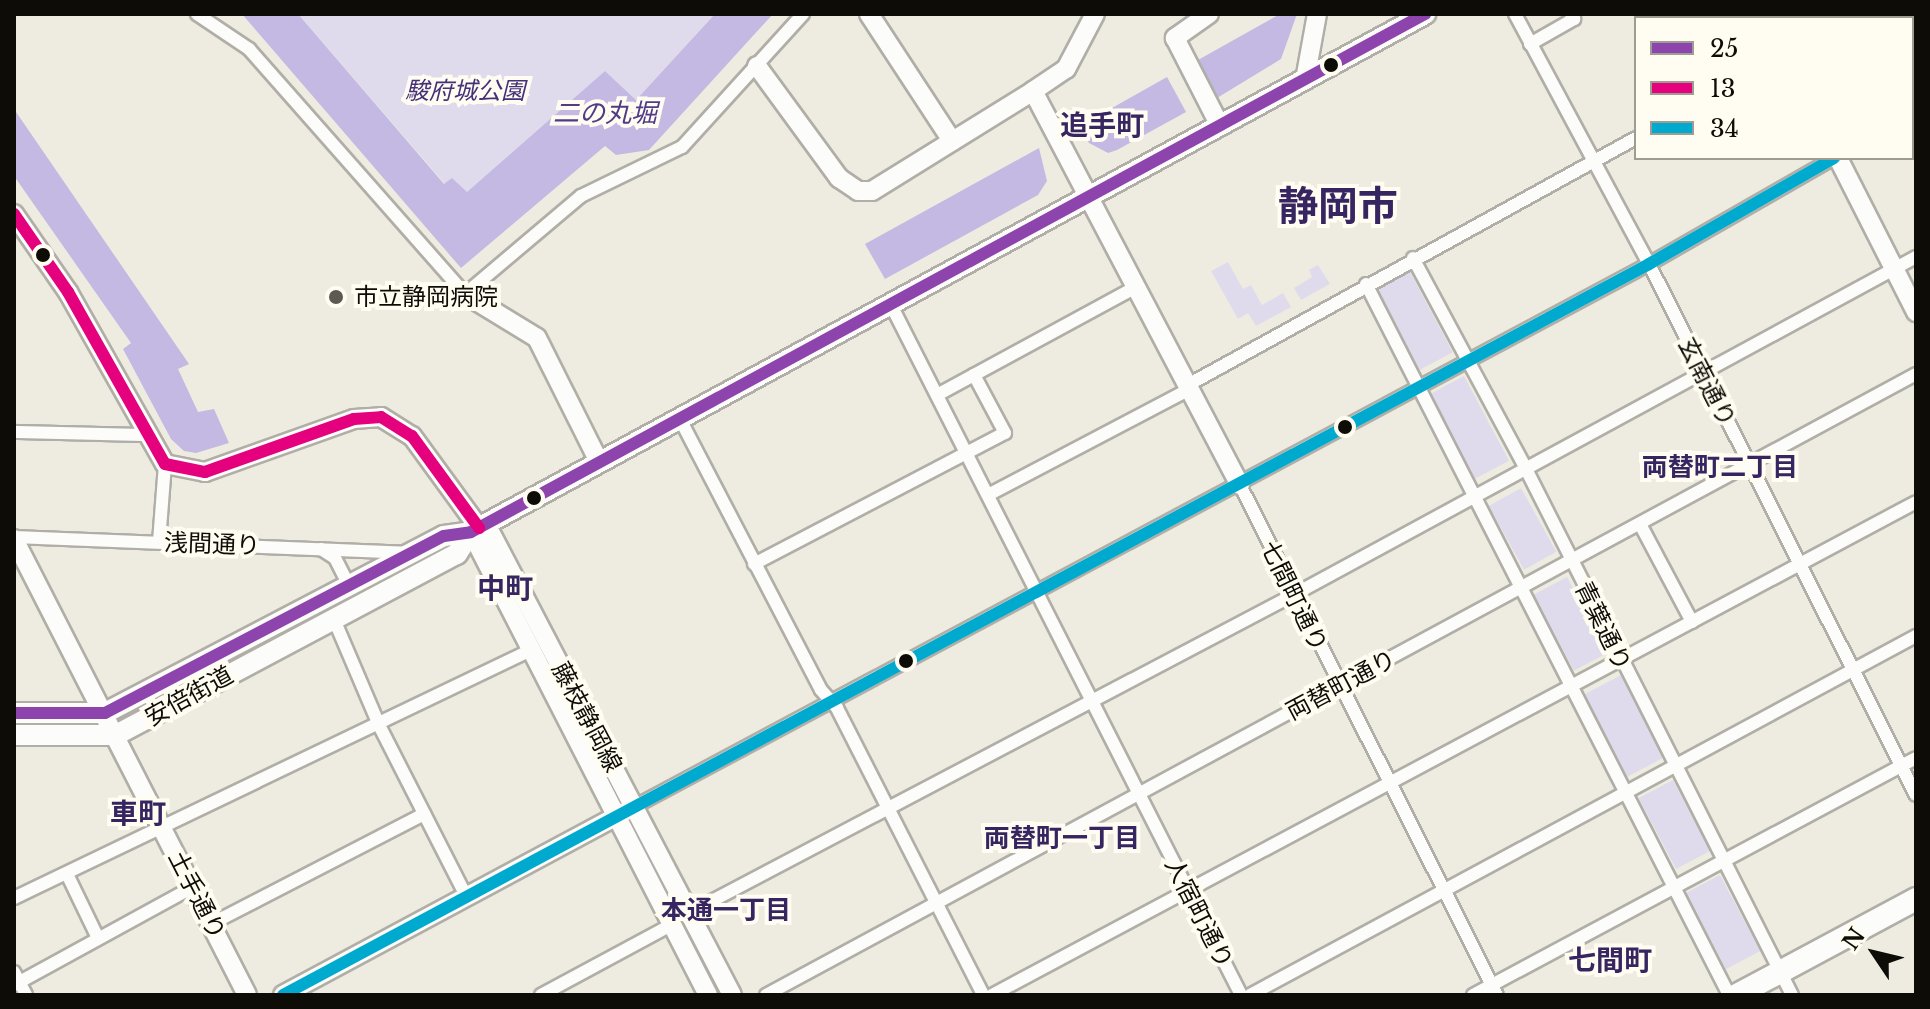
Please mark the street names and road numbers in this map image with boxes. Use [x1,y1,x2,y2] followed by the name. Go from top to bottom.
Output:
[1672,333,1742,431] street label: 玄南通り
[164,528,260,560] street label: 浅間通り
[1255,536,1333,656] street label: 七間町通り
[1569,577,1637,675] street label: 青葉通り
[1281,644,1401,726] street label: 両替町通り
[546,657,628,777] street label: 藤枝静岡線
[140,660,238,732] street label: 安倍街道
[162,846,232,944] street label: 土手通り
[1159,853,1239,973] street label: 人宿町通り

